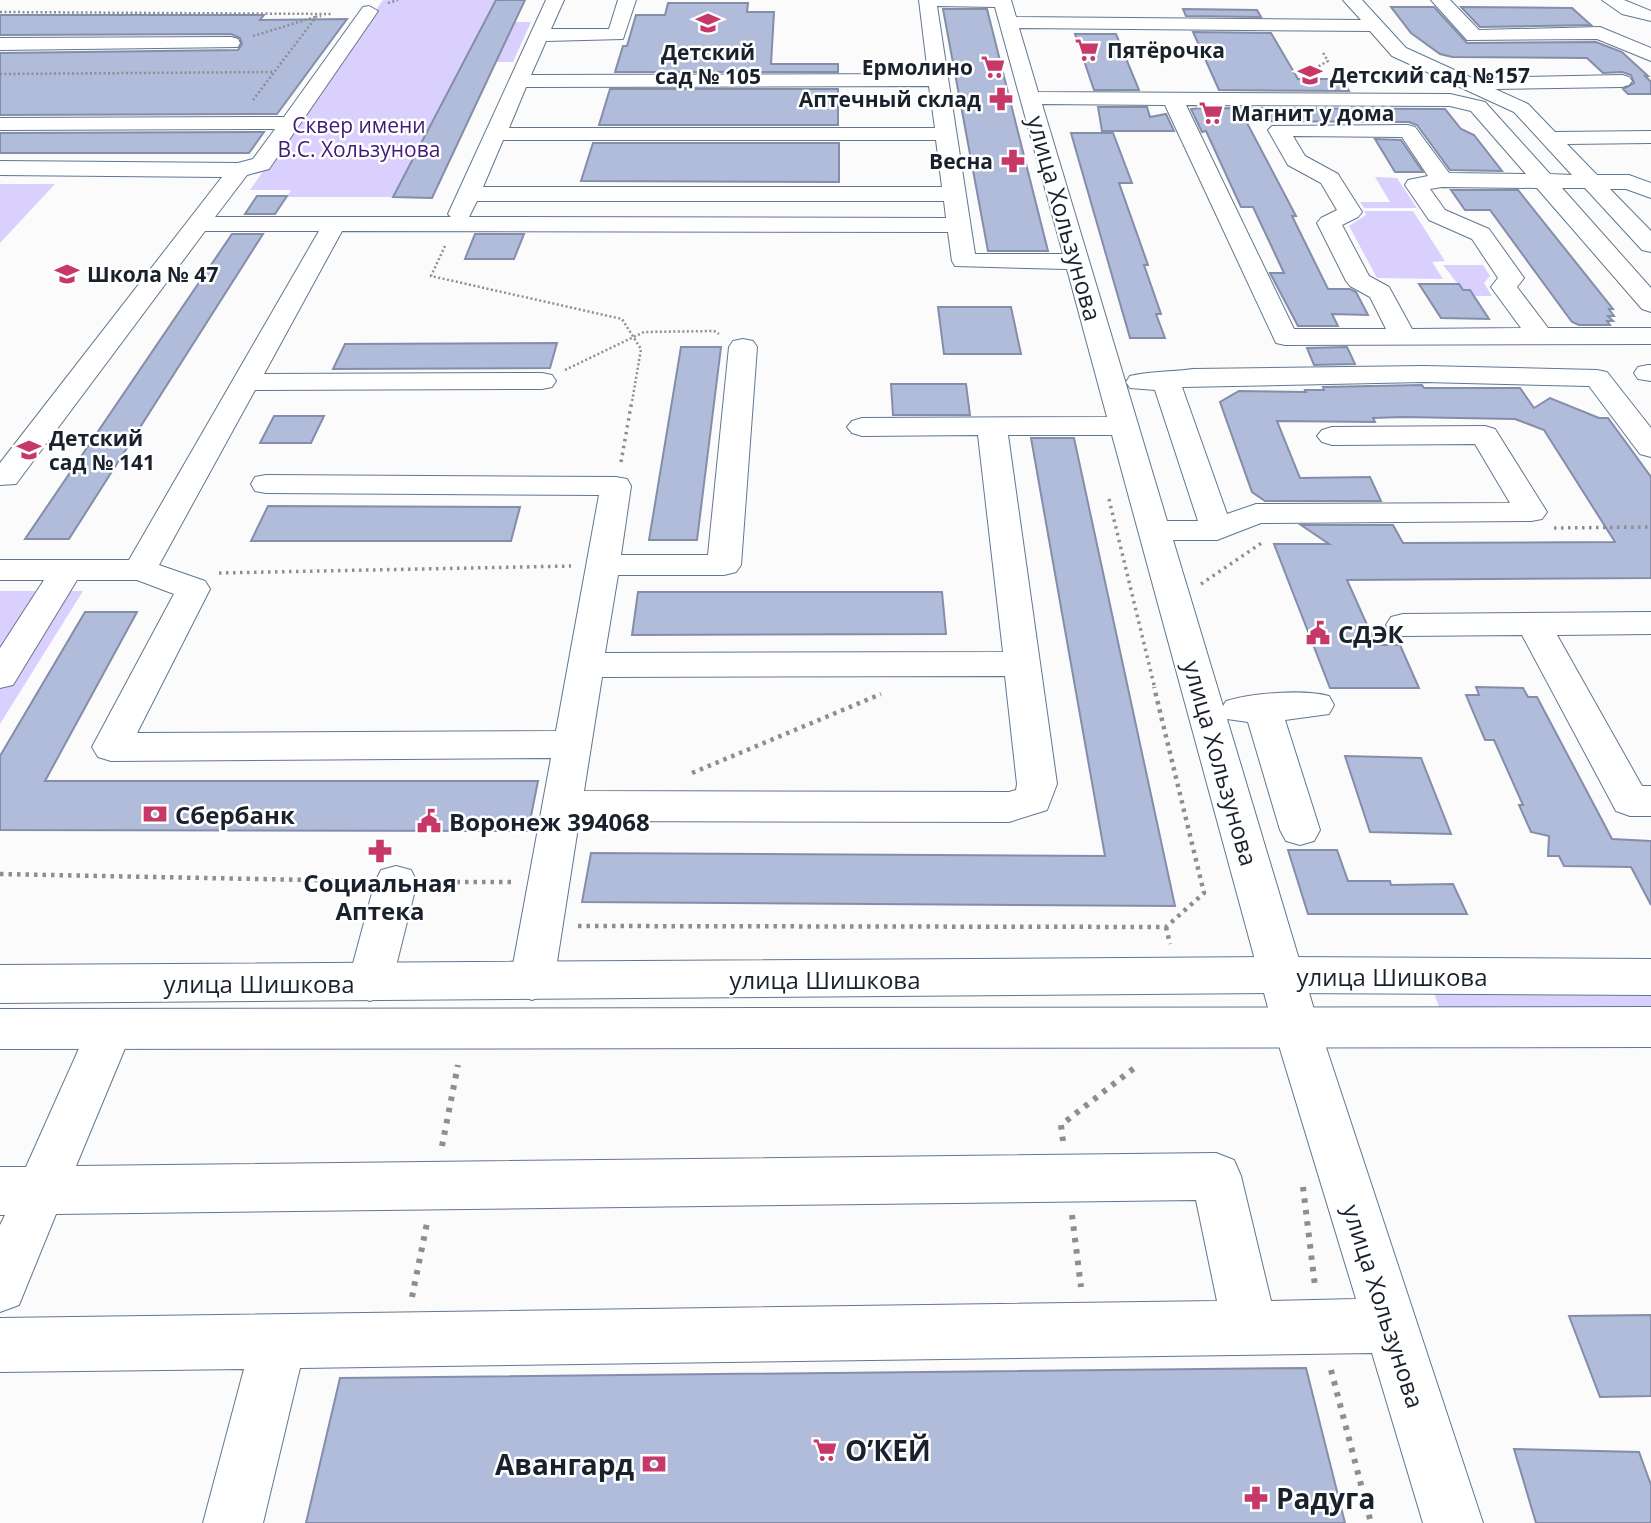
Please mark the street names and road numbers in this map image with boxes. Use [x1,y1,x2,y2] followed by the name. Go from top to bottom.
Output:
[1020,111,1110,325] street label: улица Хользунова
[1176,656,1266,870] street label: улица Хользунова
[1297,960,1487,993] street label: улица Шишкова
[730,963,920,996] street label: улица Шишкова
[164,967,354,1000] street label: улица Шишкова
[1336,1200,1432,1412] street label: улица Хользунова

